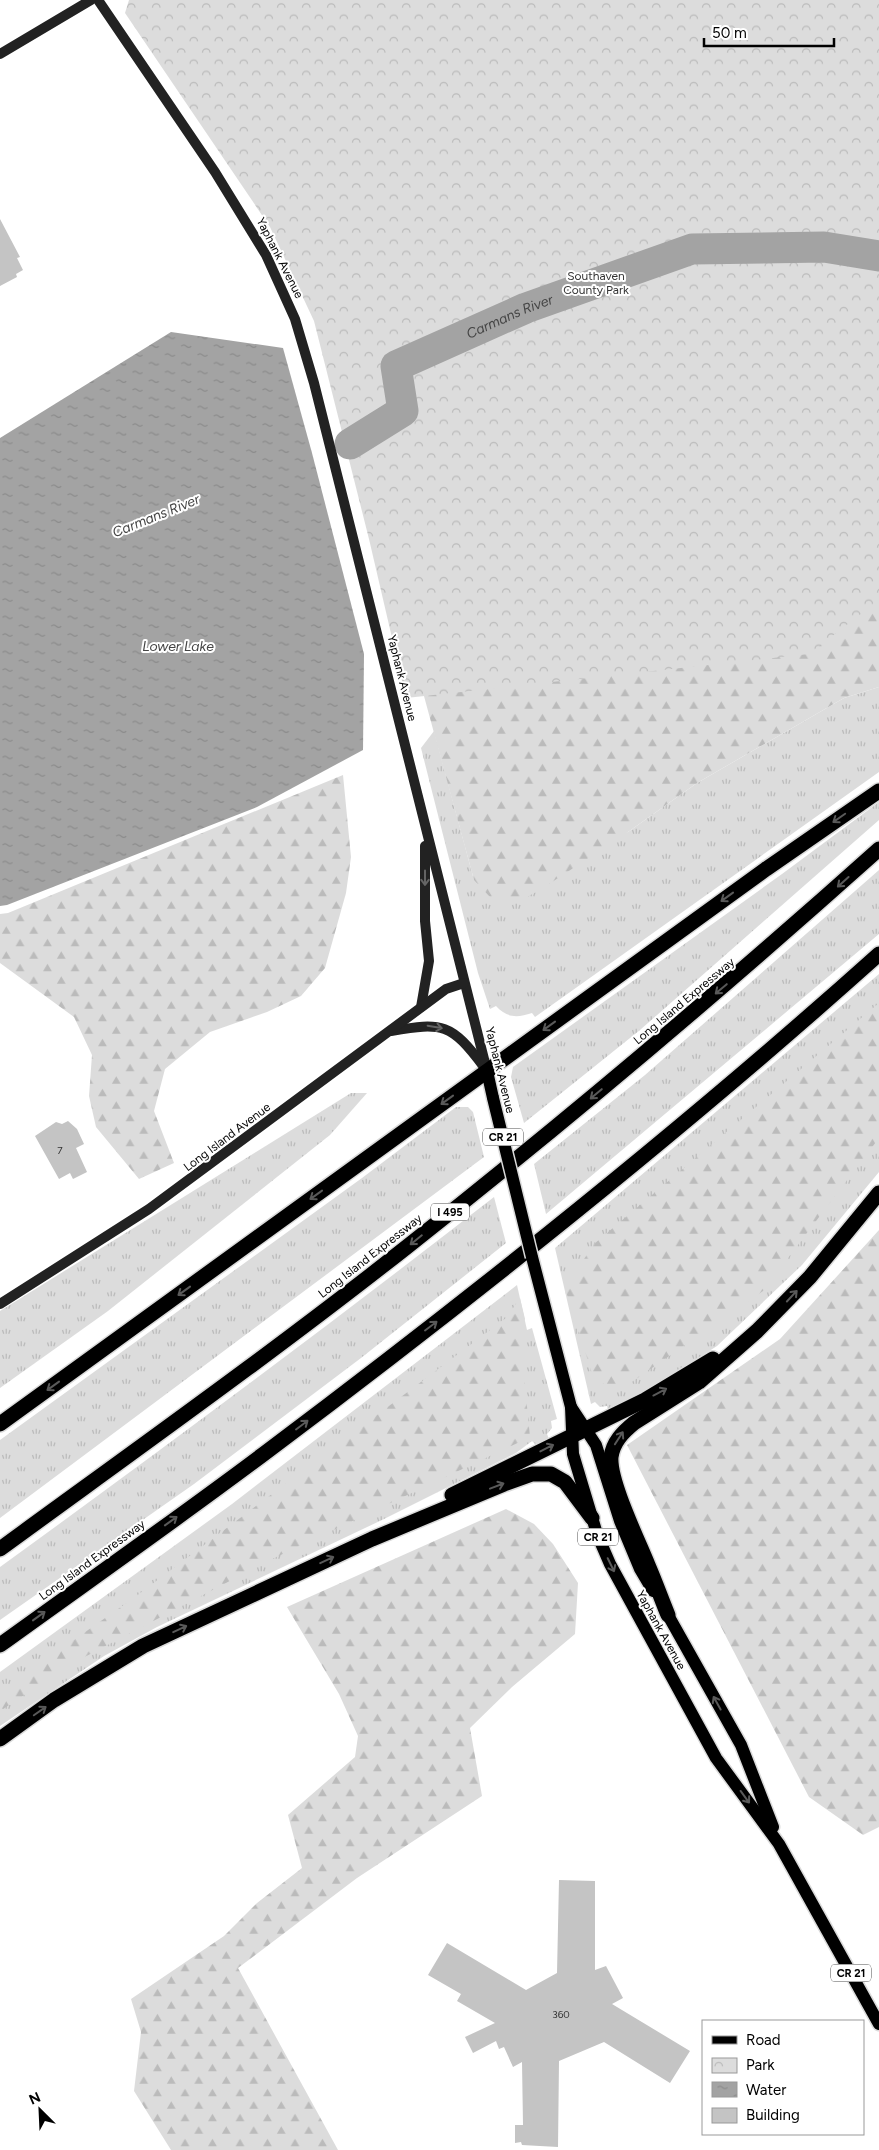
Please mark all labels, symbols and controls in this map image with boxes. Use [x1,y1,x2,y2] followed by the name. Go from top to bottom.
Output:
[704,15,834,47] scale bar
[712,24,747,42] text: 50 m
[254,215,307,301] street label: Yaphank Avenue
[563,269,629,297] park label: Southaven County Park
[463,290,556,342] water label: Carmans River
[110,490,203,541] water label: Carmans River
[384,633,420,723] street label: Yaphank Avenue
[142,638,214,655] water label: Lower Lake
[832,813,846,823] one-way arrow
[420,870,430,886] one-way arrow
[836,876,849,888] one-way arrow
[721,892,734,903] one-way arrow
[631,954,738,1047] street label: Long Island Expressway
[714,983,727,995] one-way arrow
[542,1021,556,1031] one-way arrow
[427,1023,443,1033] one-way arrow
[482,1025,518,1115] street label: Yaphank Avenue
[590,1088,603,1099] one-way arrow
[440,1095,454,1105] one-way arrow
[181,1100,273,1174] street label: Long Island Avenue
[483,1128,523,1146] road number: CR 21
[57,1144,63,1157] house number: 7
[309,1190,323,1200] one-way arrow
[431,1204,469,1220] road number: I 495
[315,1211,425,1301] street label: Long Island Expressway
[410,1235,423,1246] one-way arrow
[177,1286,191,1296] one-way arrow
[786,1290,798,1303] one-way arrow
[424,1321,437,1332] one-way arrow
[46,1381,60,1391] one-way arrow
[653,1387,668,1397] one-way arrow
[295,1420,309,1430] one-way arrow
[614,1432,624,1446] one-way arrow
[539,1443,554,1452] one-way arrow
[490,1481,505,1490] one-way arrow
[36,1516,148,1603] street label: Long Island Expressway
[164,1516,178,1526] one-way arrow
[578,1528,618,1545] road number: CR 21
[319,1554,334,1564] one-way arrow
[607,1557,616,1572] one-way arrow
[633,1588,689,1673] street label: Yaphank Avenue
[32,1611,46,1621] one-way arrow
[172,1624,187,1633] one-way arrow
[712,1696,722,1710] one-way arrow
[33,1705,46,1716] one-way arrow
[740,1790,751,1803] one-way arrow
[831,1965,871,1982] road number: CR 21
[552,2008,570,2021] house number: 360
[702,2020,864,2135] legend
[746,2031,781,2049] text: Road
[746,2056,775,2074] text: Park
[746,2081,786,2099] text: Water
[15,2085,65,2135] north arrow
[27,2089,43,2109] text: N
[746,2106,800,2124] text: Building

